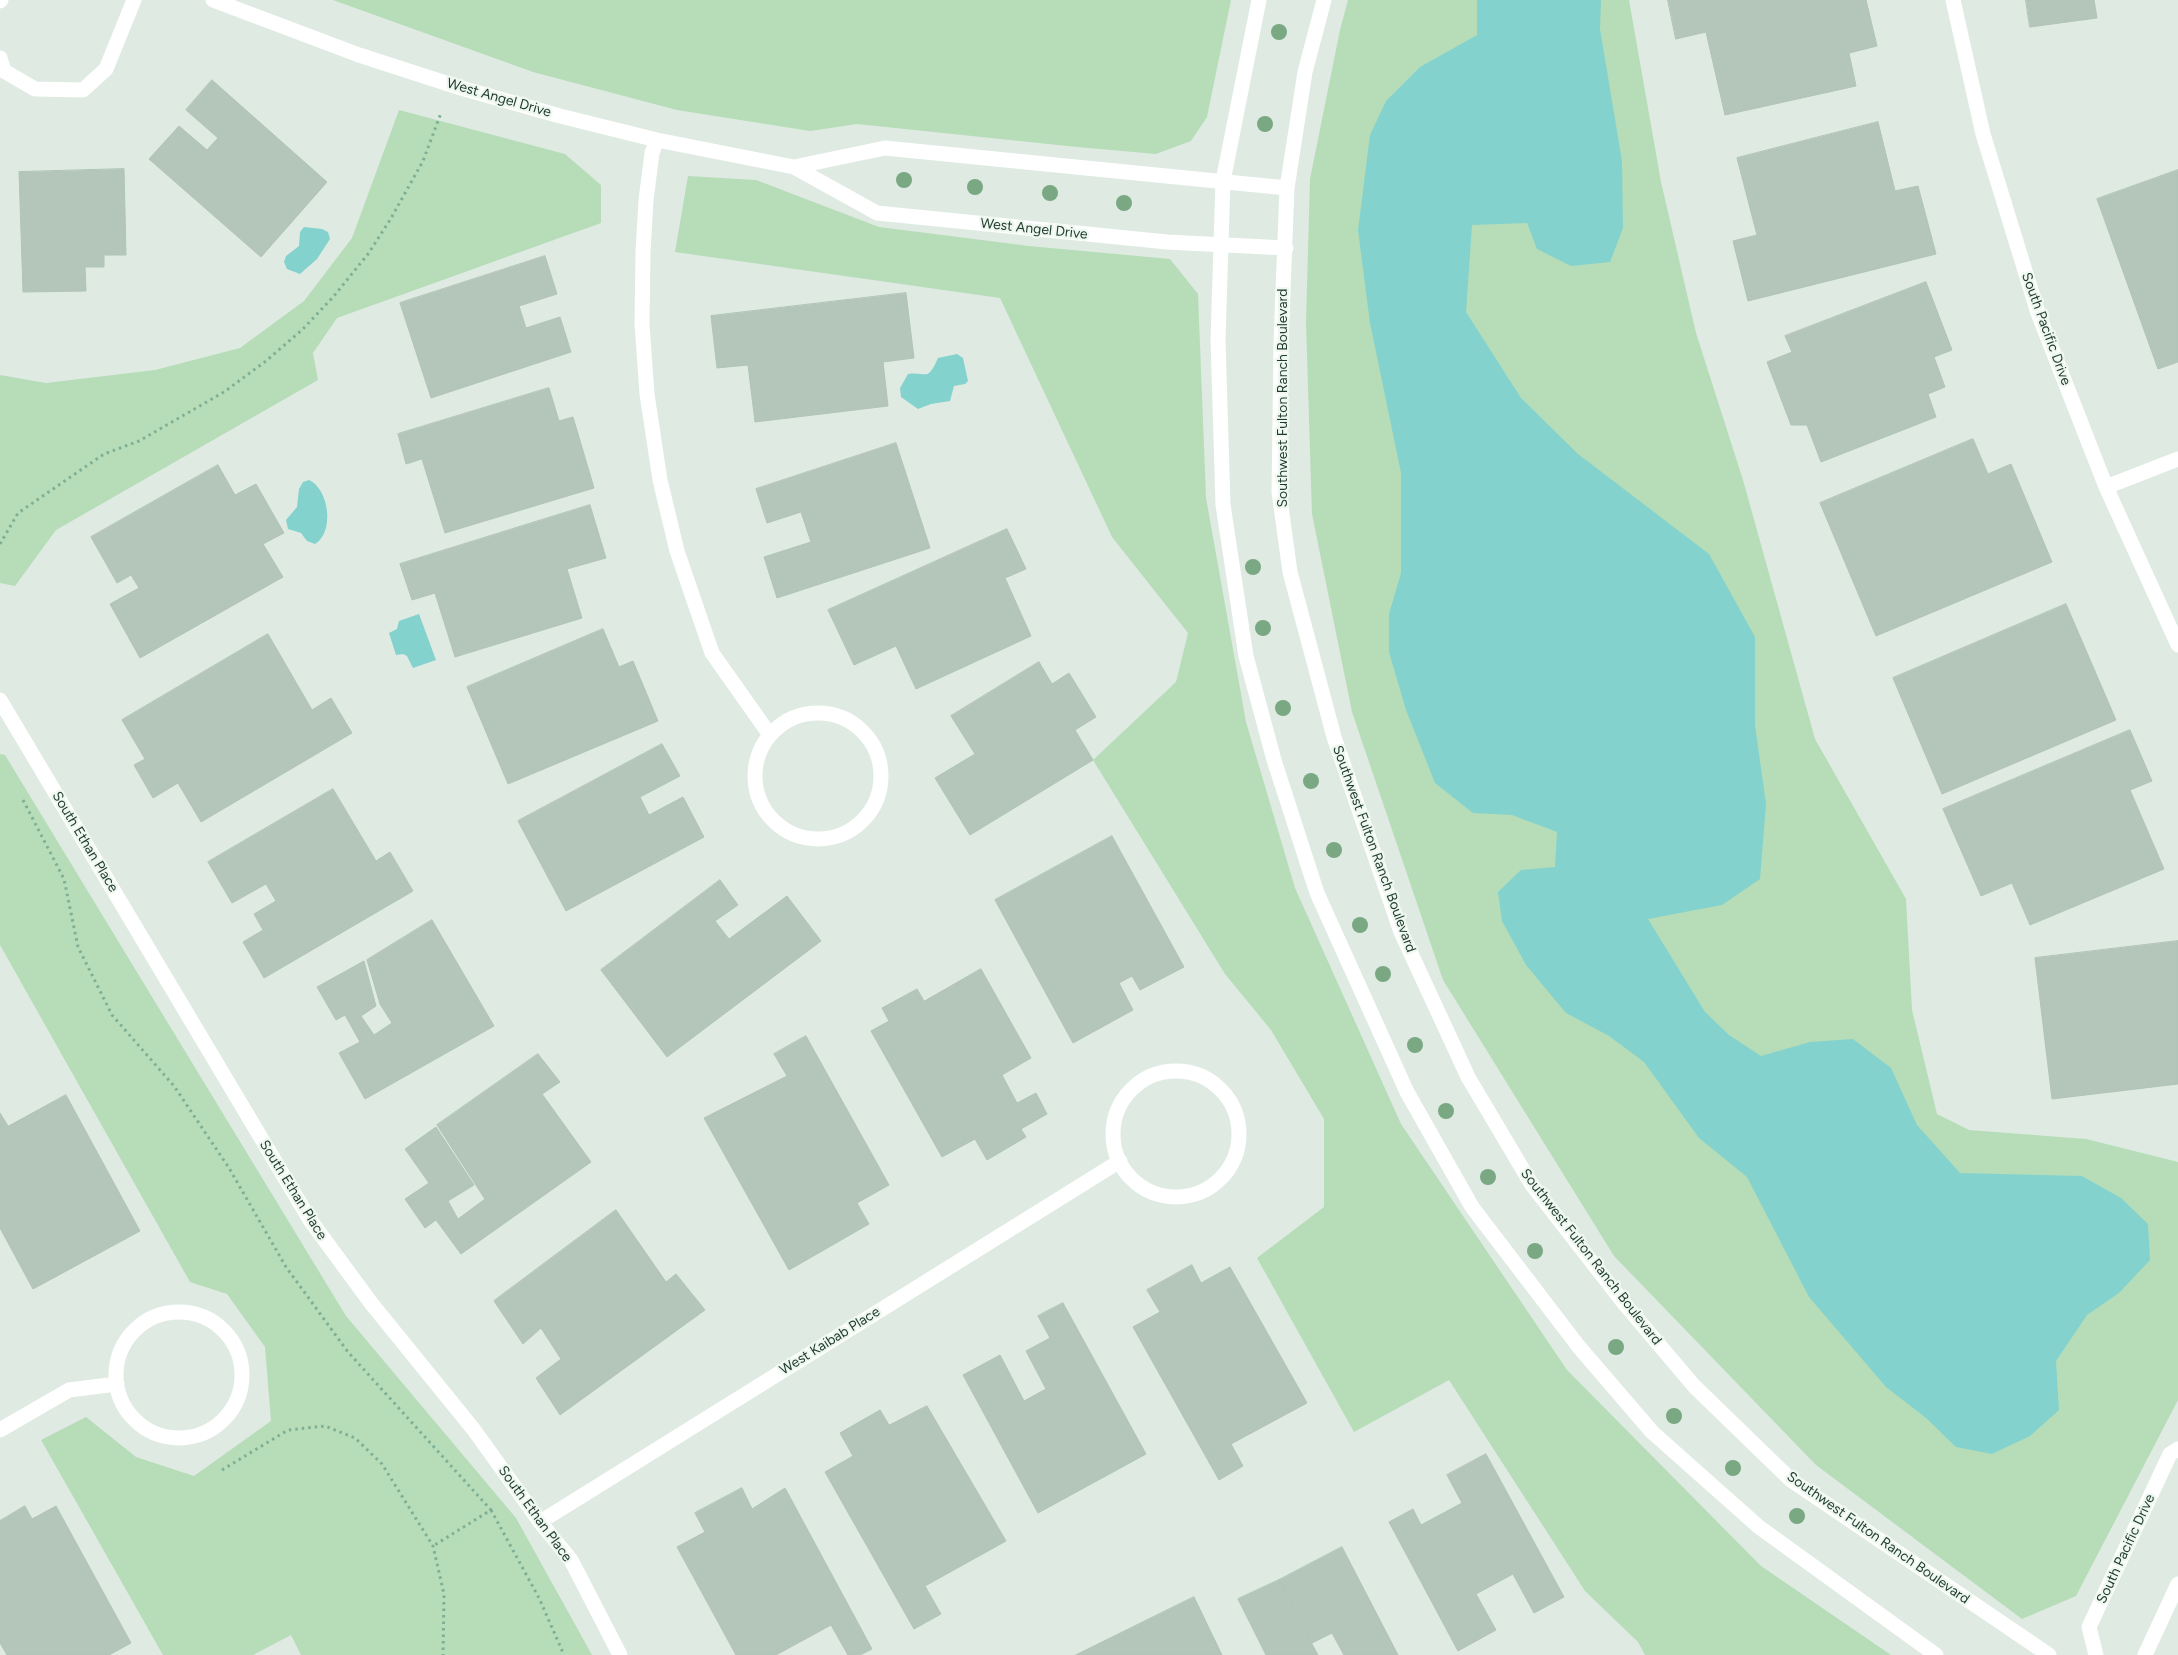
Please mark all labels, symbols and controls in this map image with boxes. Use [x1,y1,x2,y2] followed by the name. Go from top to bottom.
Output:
[445,75,553,121] street label: West Angel Drive
[979,215,1089,243] street label: West Angel Drive
[2018,270,2074,388] street label: South Pacific Drive
[1275,288,1291,508] street label: Southwest Fulton Ranch Boulevard
[1329,743,1419,955] street label: Southwest Fulton Ranch Boulevard
[48,789,122,895] street label: South Ethan Place
[256,1137,330,1243] street label: South Ethan Place
[1517,1166,1665,1348] street label: Southwest Fulton Ranch Boulevard
[777,1303,883,1379] street label: West Kaibab Place
[495,1463,575,1565] street label: South Ethan Place
[1783,1468,1973,1608] street label: Southwest Fulton Ranch Boulevard
[2093,1492,2159,1606] street label: South Pacific Drive

